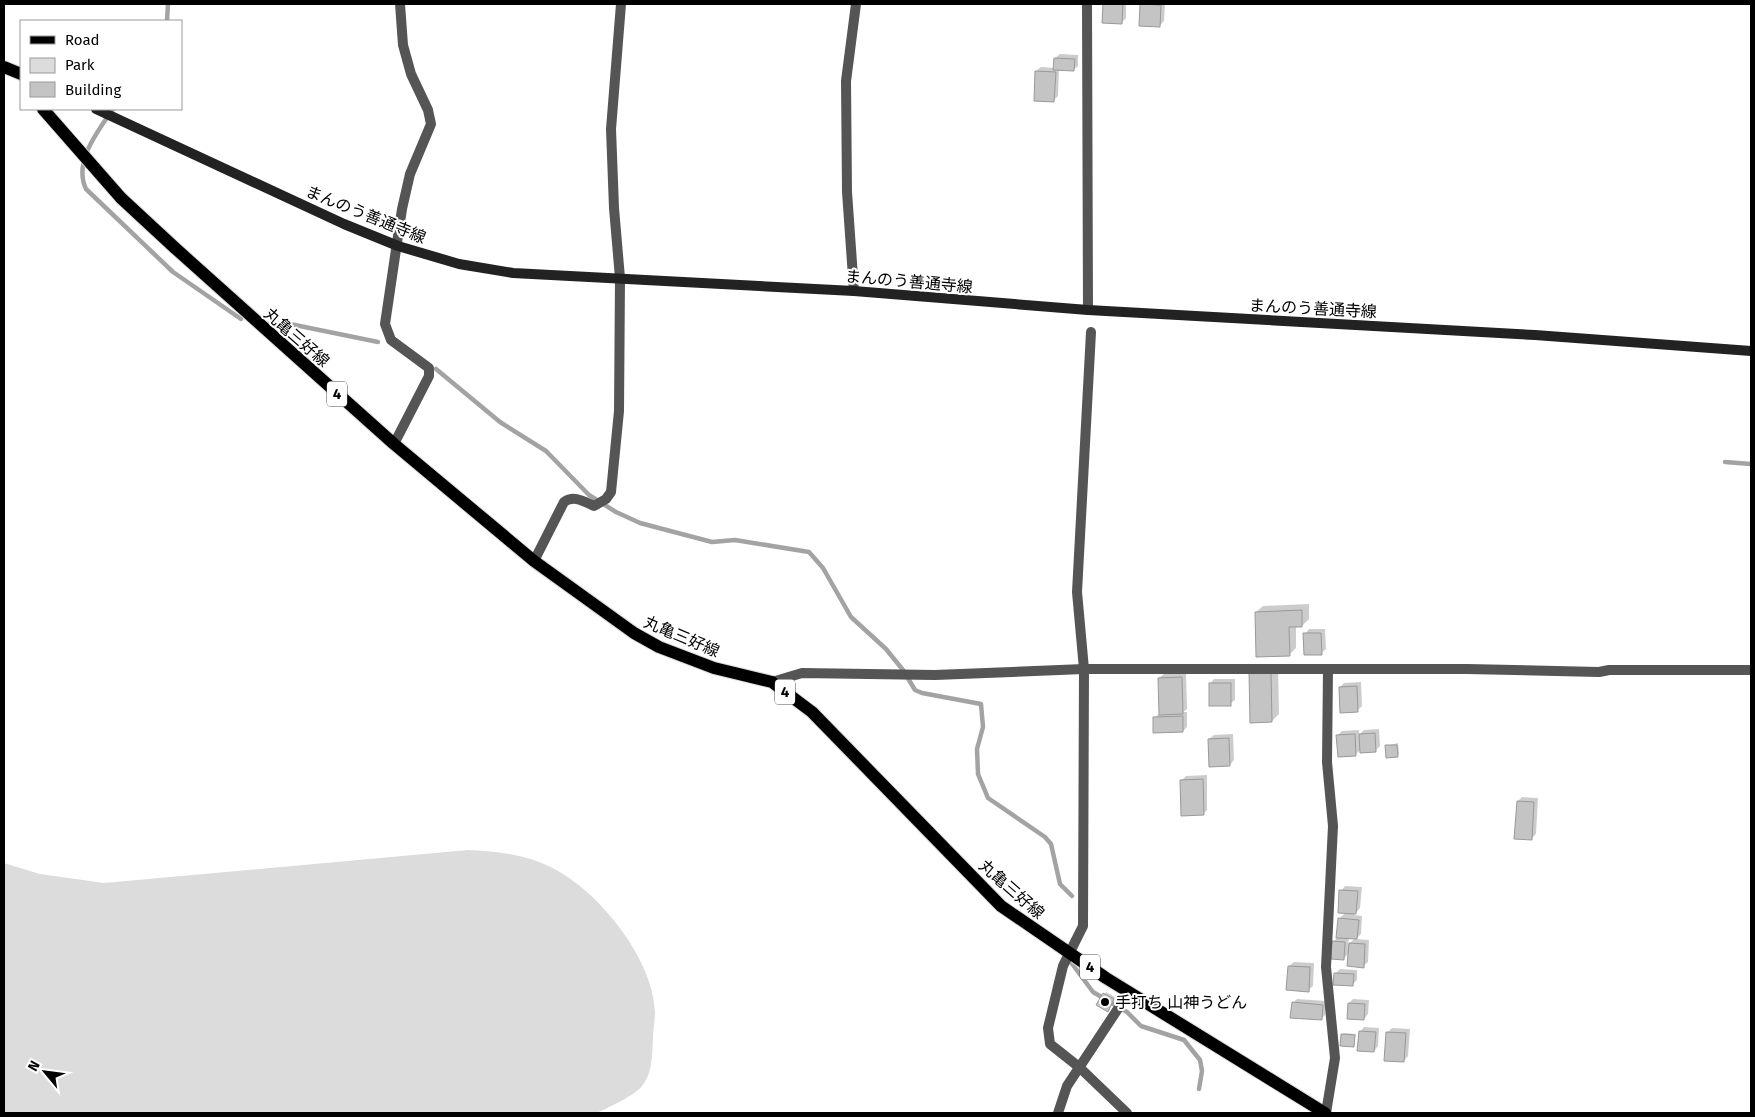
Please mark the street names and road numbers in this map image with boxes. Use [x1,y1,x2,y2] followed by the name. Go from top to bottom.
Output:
[303,182,429,247] street label: まんのう善通寺線
[844,266,974,297] street label: まんのう善通寺線
[1249,296,1377,321] street label: まんのう善通寺線
[260,304,333,371] street label: 丸亀三好線
[327,382,347,406] road number: 4
[641,612,722,661] street label: 丸亀三好線
[775,680,795,704] road number: 4
[975,856,1048,923] street label: 丸亀三好線
[1080,954,1100,980] road number: 4

